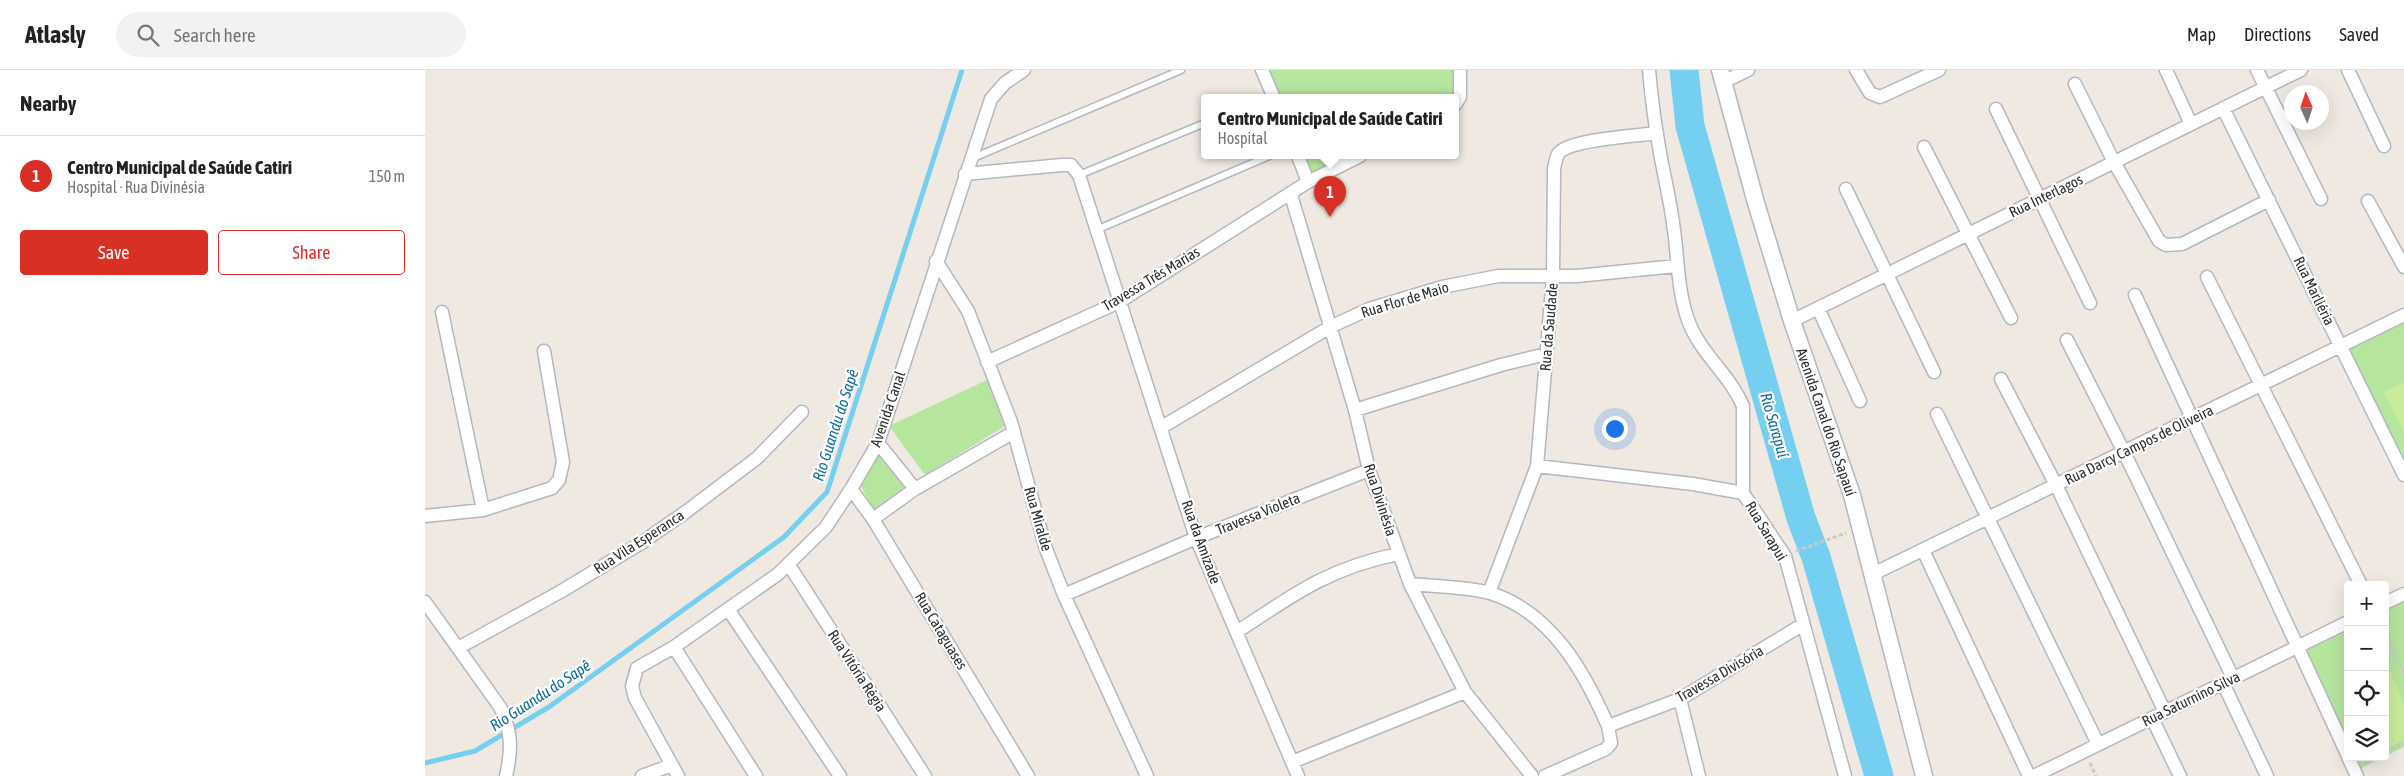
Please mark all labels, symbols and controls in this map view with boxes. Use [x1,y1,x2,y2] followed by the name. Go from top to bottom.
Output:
[116,12,466,57] search box
[25,21,86,48] text: Atlasly
[134,21,162,49] icon: search
[174,24,256,46] text: Search here
[2187,24,2216,45] text: Map
[2244,24,2311,45] text: Directions
[2339,24,2379,45] text: Saved
[2284,85,2329,130] north arrow
[20,91,76,115] text: Nearby
[1201,94,1459,159] popup
[1217,107,1443,129] text: Centro Municipal de Saúde Catiri
[1217,129,1268,147] text: Hospital
[67,156,292,178] text: Centro Municipal de Saúde Catiri
[32,167,40,185] text: 1
[369,167,405,185] text: 150 m
[2006,170,2085,221] street label: Rua Interlagos
[1314,176,1346,217] pin: 1
[67,178,205,196] text: Hospital · Rua Divinésia
[20,230,208,275] button: Save
[218,230,405,275] button: Share
[1099,243,1203,314] street label: Travessa Três Marias
[2291,254,2338,328] street label: Rua Marliéria
[1359,278,1451,321] street label: Rua Flor de Maio
[1536,282,1561,372] street label: Rua da Saudade
[1793,346,1860,499] street label: Avenida Canal do Rio Sapauí
[808,367,863,484] water label: Rio Guandu do Sapê
[867,369,908,449] street label: Avenida Canal
[1756,391,1793,460] water label: Rio Sarapuí
[2062,401,2216,488] street label: Rua Darcy Campos de Oliveira
[1602,416,1628,442] your location
[1361,462,1400,538] street label: Rua Divinésia
[1021,485,1056,553] street label: Rua Miralde
[1213,489,1302,538] street label: Travessa Violeta
[1178,498,1225,586] street label: Rua da Amizade
[1742,498,1791,563] street label: Rua Sarapui
[590,506,687,577] street label: Rua Vila Esperanca
[2344,581,2389,761] map controls
[2344,581,2389,626] button: +
[912,589,971,672] street label: Rua Cataguases
[2344,626,2389,671] button: −
[825,627,890,715] street label: Rua Vitória Régia
[1673,642,1766,705] street label: Travessa Divisória
[486,656,594,735] water label: Rio Guandu do Sapê
[2139,668,2242,730] street label: Rua Saturnino Silva
[2344,671,2389,716] button: locate
[2344,716,2389,761] button: layers

